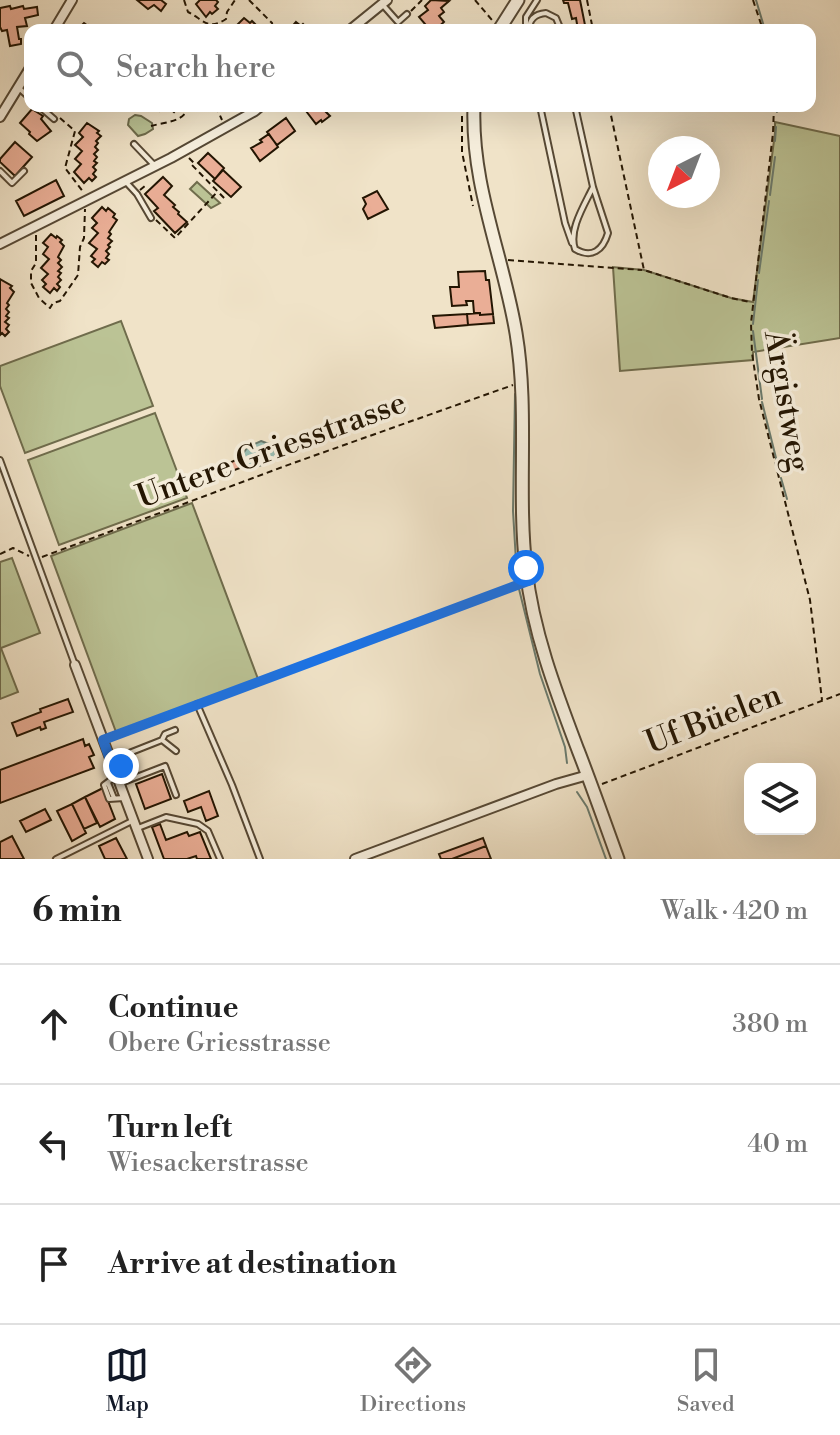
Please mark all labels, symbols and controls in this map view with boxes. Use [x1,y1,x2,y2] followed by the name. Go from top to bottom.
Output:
[24,24,816,112] search box
[52,46,96,90] icon: search
[116,49,276,87] text: Search here
[648,136,720,208] north arrow
[755,326,820,475] street label: Ärgistweg
[131,383,412,517] street label: Untere Griesstrasse
[508,550,544,586] route start
[640,675,787,763] street label: Uf Büelen
[103,748,139,784] route end
[744,763,816,835] map controls
[744,763,816,835] button: layers
[32,890,122,932] text: 6 min
[661,895,808,927] text: Walk · 420 m
[108,989,239,1027] text: Continue
[32,1002,76,1046] icon: ahead
[732,1008,808,1040] text: 380 m
[108,1027,331,1059] text: Obere Griesstrasse
[108,1109,232,1147] text: Turn left
[32,1122,76,1166] icon: left
[747,1128,808,1160] text: 40 m
[108,1147,309,1179] text: Wiesackerstrasse
[32,1242,76,1286] icon: arrive
[108,1245,397,1283] text: Arrive at destination
[105,1343,149,1418] tab: Map
[360,1343,466,1418] tab: Directions
[677,1343,735,1418] tab: Saved

